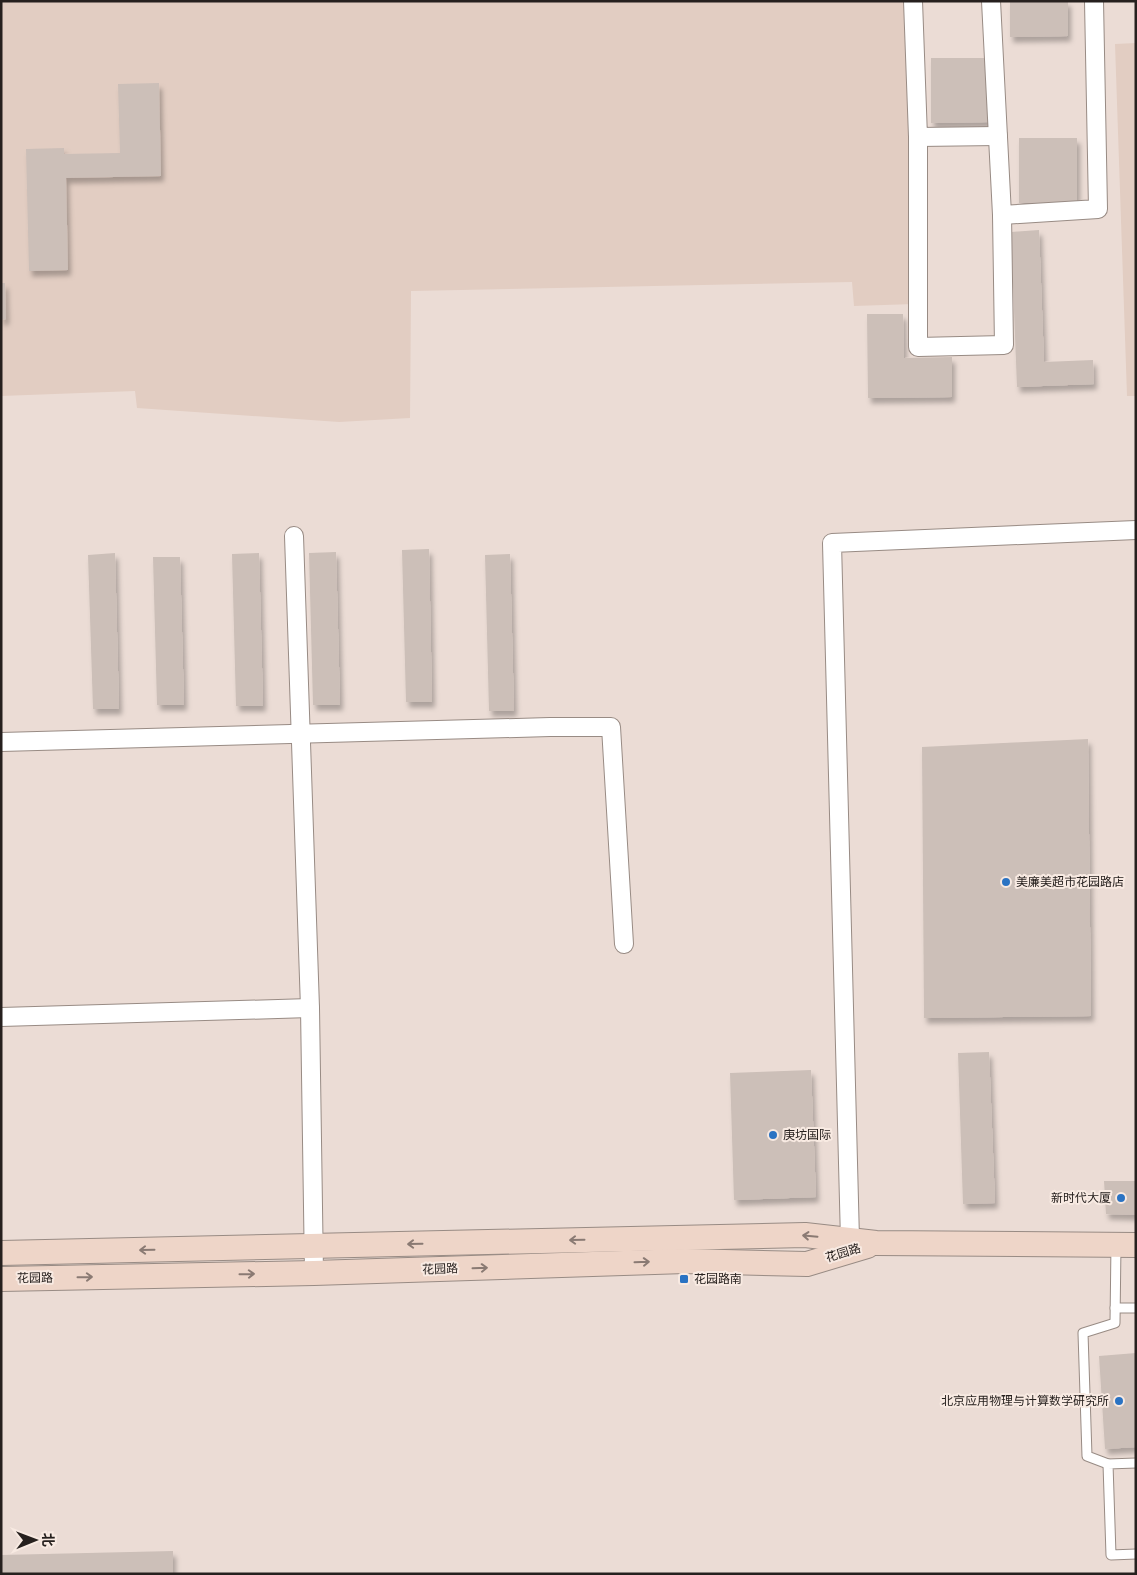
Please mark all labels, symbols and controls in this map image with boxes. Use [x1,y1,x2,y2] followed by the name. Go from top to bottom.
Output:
[1016,875,1124,889] place label: 美廉美超市花园路店
[1000,876,1012,888] marker: 美廉美超市花园路店
[783,1128,831,1142] place label: 庚坊国际
[767,1129,779,1141] marker: 庚坊国际
[1051,1191,1111,1205] place label: 新时代大厦
[1115,1192,1127,1204] marker: 新时代大厦
[802,1231,818,1240] one-way arrow
[570,1235,586,1245] one-way arrow
[407,1239,424,1249] one-way arrow
[824,1241,862,1265] street label: 花园路
[140,1245,156,1255] one-way arrow
[634,1258,650,1267] one-way arrow
[422,1261,458,1277] street label: 花园路
[472,1263,488,1272] one-way arrow
[239,1270,255,1279] one-way arrow
[17,1271,53,1285] street label: 花园路
[694,1272,742,1286] place label: 花园路南
[77,1273,93,1282] one-way arrow
[678,1273,690,1285] marker: 花园路南
[941,1394,1109,1408] place label: 北京应用物理与计算数学研究所
[1113,1395,1125,1407] marker: 北京应用物理与计算数学研究所
[10,1515,60,1565] north arrow
[40,1533,56,1547] text: 北

